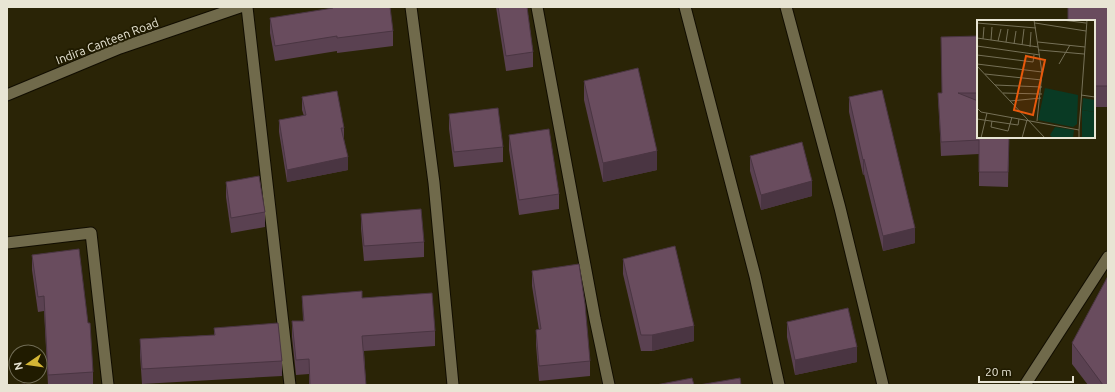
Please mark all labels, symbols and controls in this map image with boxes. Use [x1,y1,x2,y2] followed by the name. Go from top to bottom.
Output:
[54,15,160,67] street label: Indira Canteen Road
[977,20,1095,138] inset map
[8,344,48,384] north arrow
[979,358,1073,384] scale bar
[11,361,25,372] text: N
[985,365,1012,378] text: 20 m

